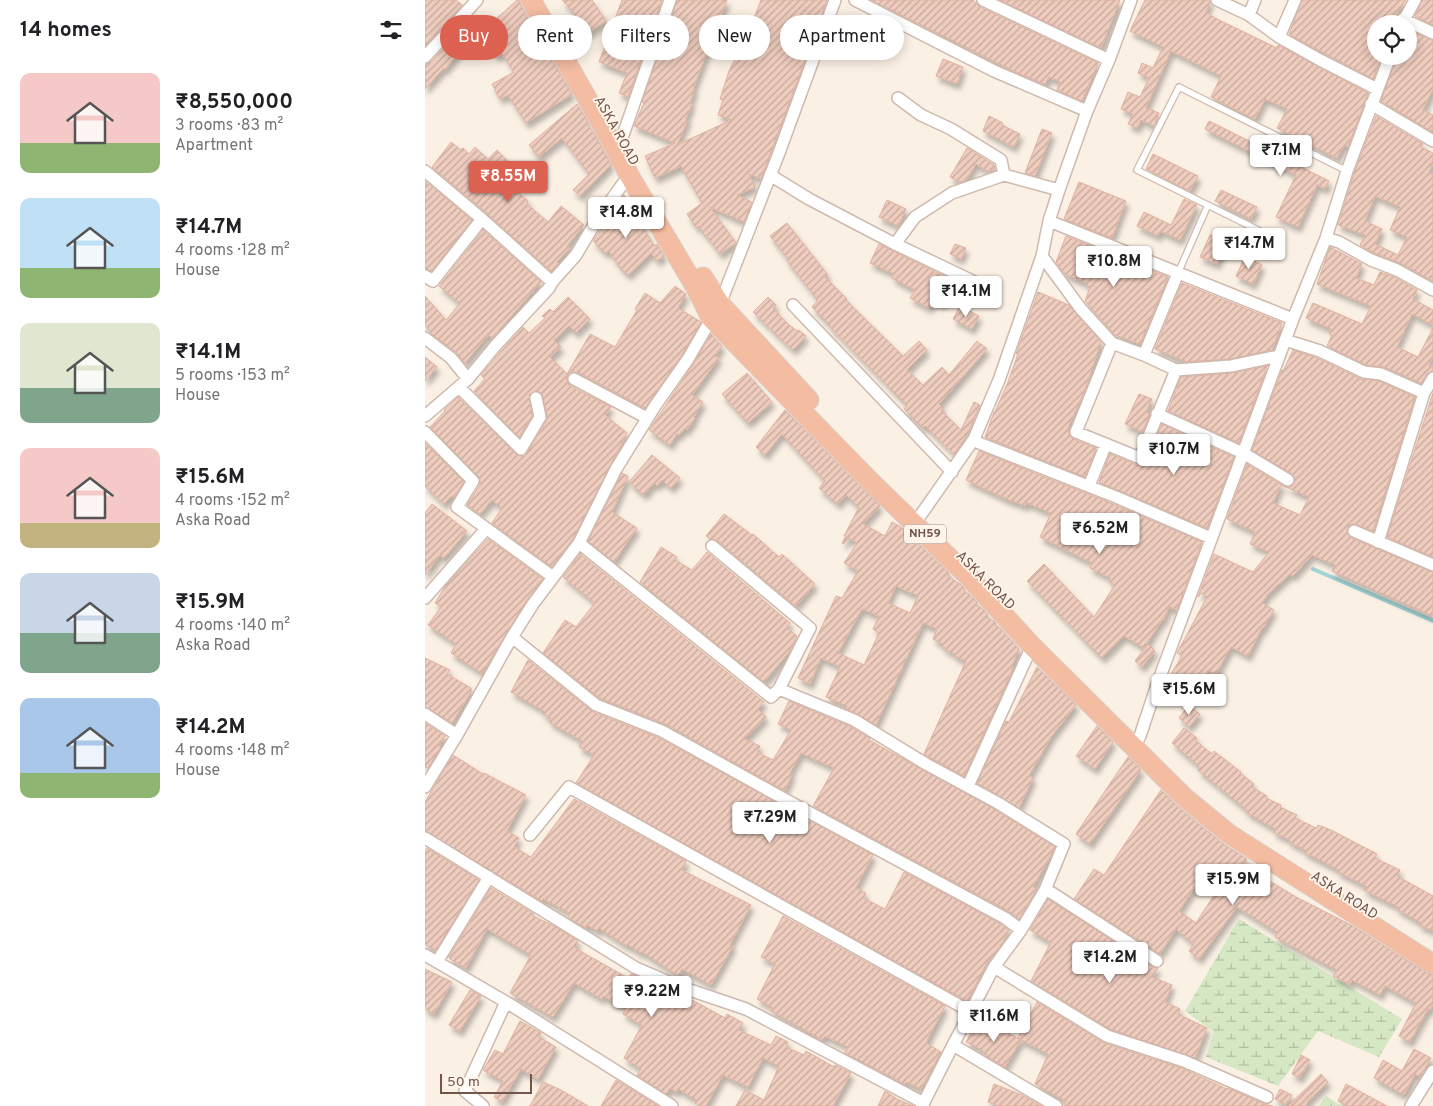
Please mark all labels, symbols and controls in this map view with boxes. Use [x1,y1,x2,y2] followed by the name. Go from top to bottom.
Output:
[440,15,508,60] chip: Buy
[518,15,592,60] chip: Rent
[602,15,689,60] chip: Filters
[699,15,770,60] chip: New
[780,15,904,60] chip: Apartment
[1367,15,1417,65] map controls
[1367,15,1417,65] button: locate
[377,16,405,44] icon: filters
[20,17,112,44] text: 14 homes
[175,89,293,116] text: ₹8,550,000
[60,93,120,153] icon: home
[590,93,642,169] street label: ASKA ROAD
[175,116,283,136] text: 3 rooms · 83 m²
[1246,134,1316,177] pin: ₹7.1M
[175,136,253,156] text: Apartment
[1261,141,1301,161] text: ₹7.1M
[467,160,549,203] pin: ₹8.55M
[480,167,536,187] text: ₹8.55M
[585,196,667,239] pin: ₹14.8M
[599,203,653,223] text: ₹14.8M
[175,214,242,241] text: ₹14.7M
[60,218,120,278] icon: home
[1208,228,1290,270] pin: ₹14.7M
[1223,234,1275,254] text: ₹14.7M
[175,241,290,261] text: 4 rooms · 128 m²
[1073,246,1155,288] pin: ₹10.8M
[1087,252,1141,272] text: ₹10.8M
[175,261,220,281] text: House
[925,276,1007,318] pin: ₹14.1M
[941,282,991,302] text: ₹14.1M
[175,339,241,366] text: ₹14.1M
[60,343,120,403] icon: home
[175,366,290,386] text: 5 rooms · 153 m²
[175,386,220,406] text: House
[1133,434,1215,476] pin: ₹10.7M
[1148,440,1200,460] text: ₹10.7M
[175,464,245,491] text: ₹15.6M
[60,468,120,528] icon: home
[175,491,290,511] text: 4 rooms · 152 m²
[175,511,251,531] text: Aska Road
[1059,512,1141,555] pin: ₹6.52M
[1072,519,1128,539] text: ₹6.52M
[904,524,946,544] road number: NH59
[952,548,1018,614] street label: ASKA ROAD
[175,589,245,616] text: ₹15.9M
[60,593,120,653] icon: home
[175,616,290,636] text: 4 rooms · 140 m²
[175,636,251,656] text: Aska Road
[1148,674,1230,716] pin: ₹15.6M
[1162,680,1216,700] text: ₹15.6M
[175,714,246,741] text: ₹14.2M
[60,718,120,778] icon: home
[175,741,290,761] text: 4 rooms · 148 m²
[175,761,220,781] text: House
[729,802,811,844] pin: ₹7.29M
[743,808,797,828] text: ₹7.29M
[1192,864,1274,906] pin: ₹15.9M
[1307,868,1381,924] street label: ASKA ROAD
[1206,870,1260,890] text: ₹15.9M
[1069,942,1151,984] pin: ₹14.2M
[1083,948,1137,968] text: ₹14.2M
[611,976,693,1018] pin: ₹9.22M
[624,982,680,1002] text: ₹9.22M
[953,1000,1035,1043] pin: ₹11.6M
[969,1007,1019,1027] text: ₹11.6M
[440,1071,533,1094] scale bar
[447,1074,480,1091] text: 50 m

